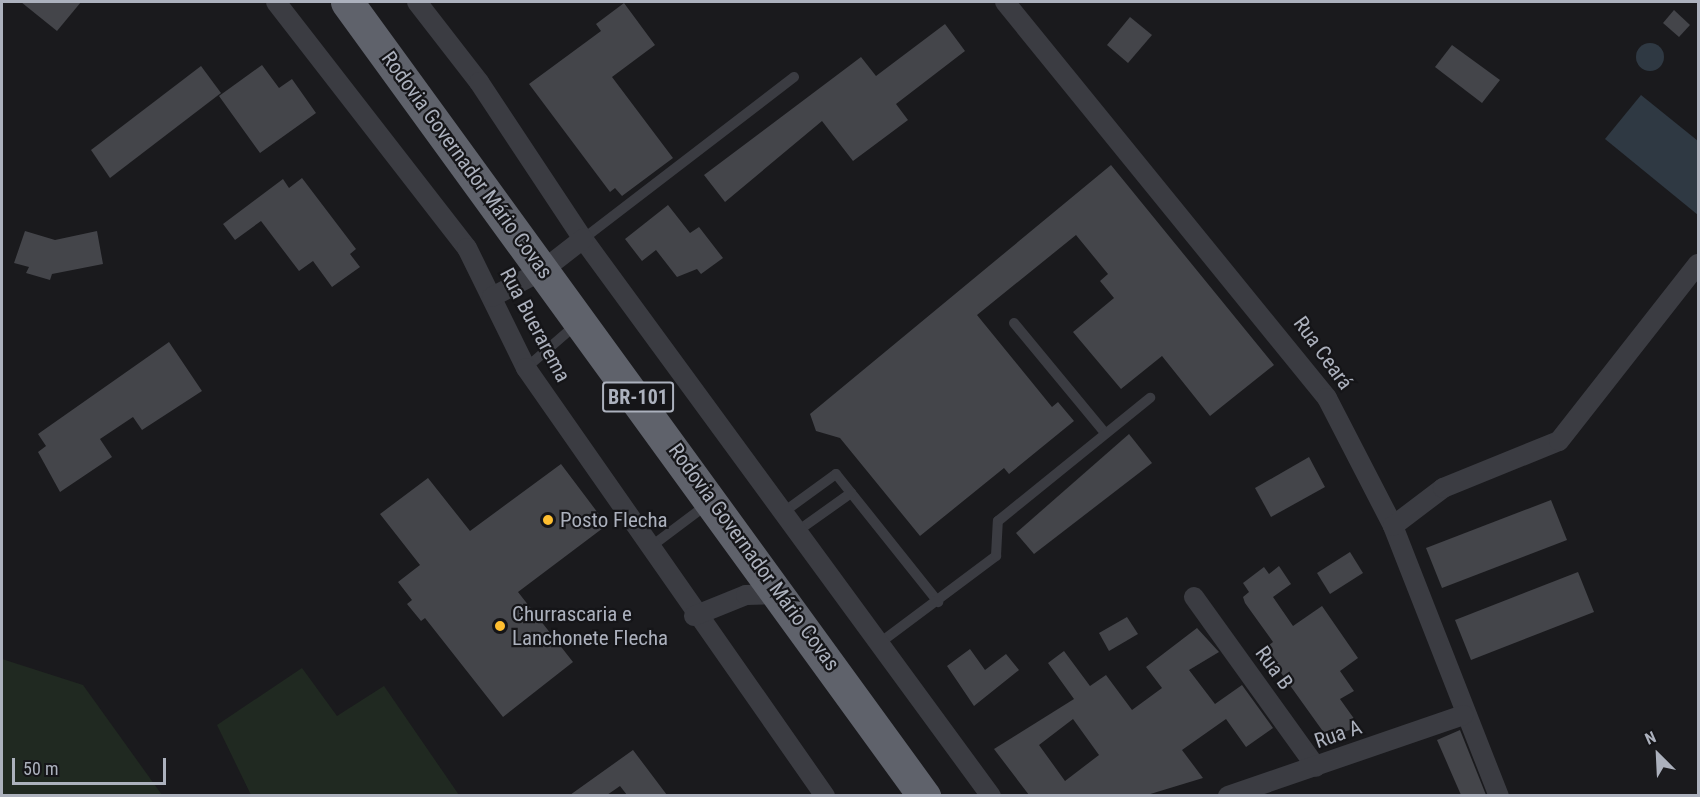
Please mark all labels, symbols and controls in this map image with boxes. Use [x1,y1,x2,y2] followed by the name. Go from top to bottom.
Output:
[376,46,558,284] street label: Rodovia Governador Mário Covas
[494,264,576,386] street label: Rua Buerarema
[1288,312,1358,394] street label: Rua Ceará
[602,380,674,414] road number: BR-101
[663,438,845,676] street label: Rodovia Governador Mário Covas
[560,507,668,533] place label: Posto Flecha
[541,513,555,527] marker: Posto Flecha
[512,601,668,651] place label: Churrascaria e Lanchonete Flecha
[493,619,507,633] marker: Churrascaria e Lanchonete Flecha
[1250,641,1298,695] street label: Rua B
[1311,714,1365,754] street label: Rua A
[1628,725,1688,785] north arrow
[1642,727,1659,749] text: N
[15,746,170,784] scale bar
[23,758,58,779] text: 50 m

